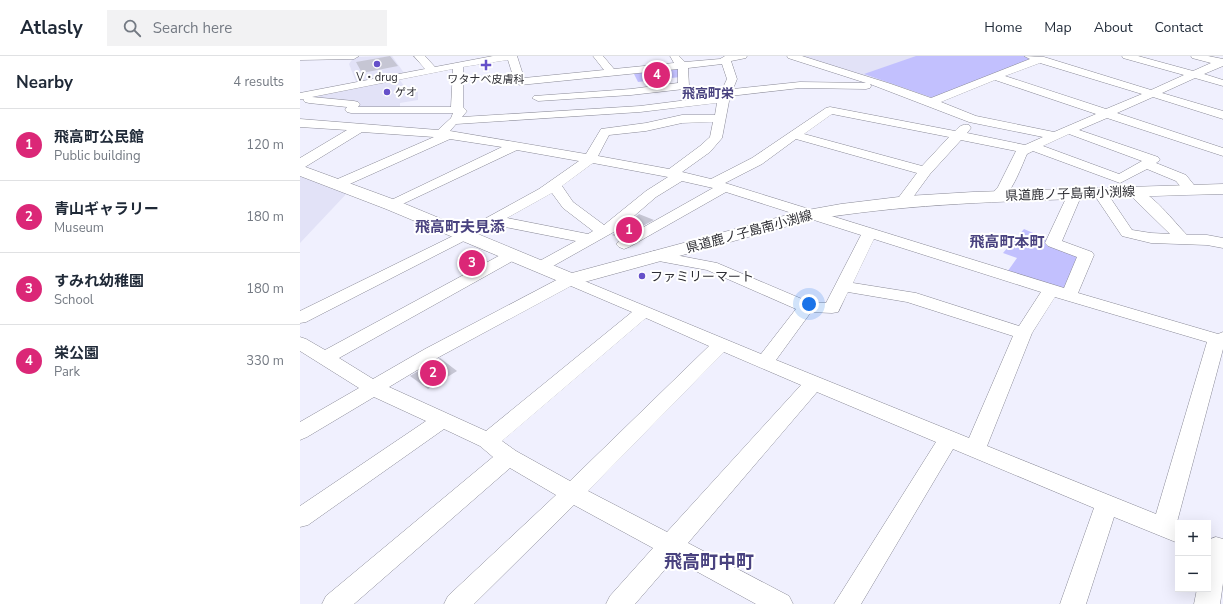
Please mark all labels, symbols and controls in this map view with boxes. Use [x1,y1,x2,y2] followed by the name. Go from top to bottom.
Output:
[107,10,387,46] search box
[20,15,83,41] text: Atlasly
[121,17,143,39] icon: search
[153,18,232,38] text: Search here
[984,18,1022,37] text: Home
[1044,18,1072,37] text: Map
[1094,18,1133,37] text: About
[1155,18,1203,37] text: Contact
[372,59,382,69] marker: V・drug
[480,59,492,71] marker: ワタナベ皮膚科
[644,60,670,90] pin: 4
[355,70,398,85] place label: V・drug
[16,71,73,94] text: Nearby
[448,72,525,87] place label: ワタナベ皮膚科
[233,73,284,91] text: 4 results
[395,85,417,100] place label: ゲオ
[682,85,734,103] district label: 飛高町栄
[382,87,392,97] marker: ゲオ
[54,127,144,147] text: 飛高町公民館
[25,136,33,154] text: 1
[246,136,284,154] text: 120 m
[54,147,141,165] text: Public building
[1005,183,1135,205] street label: 県道鹿ノ子島南小渕線
[54,199,159,219] text: 青山ギャラリー
[684,206,814,257] street label: 県道鹿ノ子島南小渕線
[25,208,33,226] text: 2
[246,208,284,226] text: 180 m
[616,215,642,245] pin: 1
[415,217,505,237] district label: 飛高町夫見添
[54,219,104,237] text: Museum
[969,232,1045,252] district label: 飛高町本町
[459,248,485,278] pin: 3
[650,268,754,286] place label: ファミリーマート
[54,271,144,291] text: すみれ幼稚園
[637,271,647,281] marker: ファミリーマート
[25,280,33,298] text: 3
[246,280,284,298] text: 180 m
[54,291,94,309] text: School
[799,294,819,314] your location
[54,343,99,363] text: 栄公園
[25,352,33,370] text: 4
[246,352,284,370] text: 330 m
[420,358,446,388] pin: 2
[54,363,80,381] text: Park
[1175,520,1211,592] map controls
[1175,520,1211,556] button: +
[664,550,754,574] district label: 飛高町中町
[1175,556,1211,592] button: −

